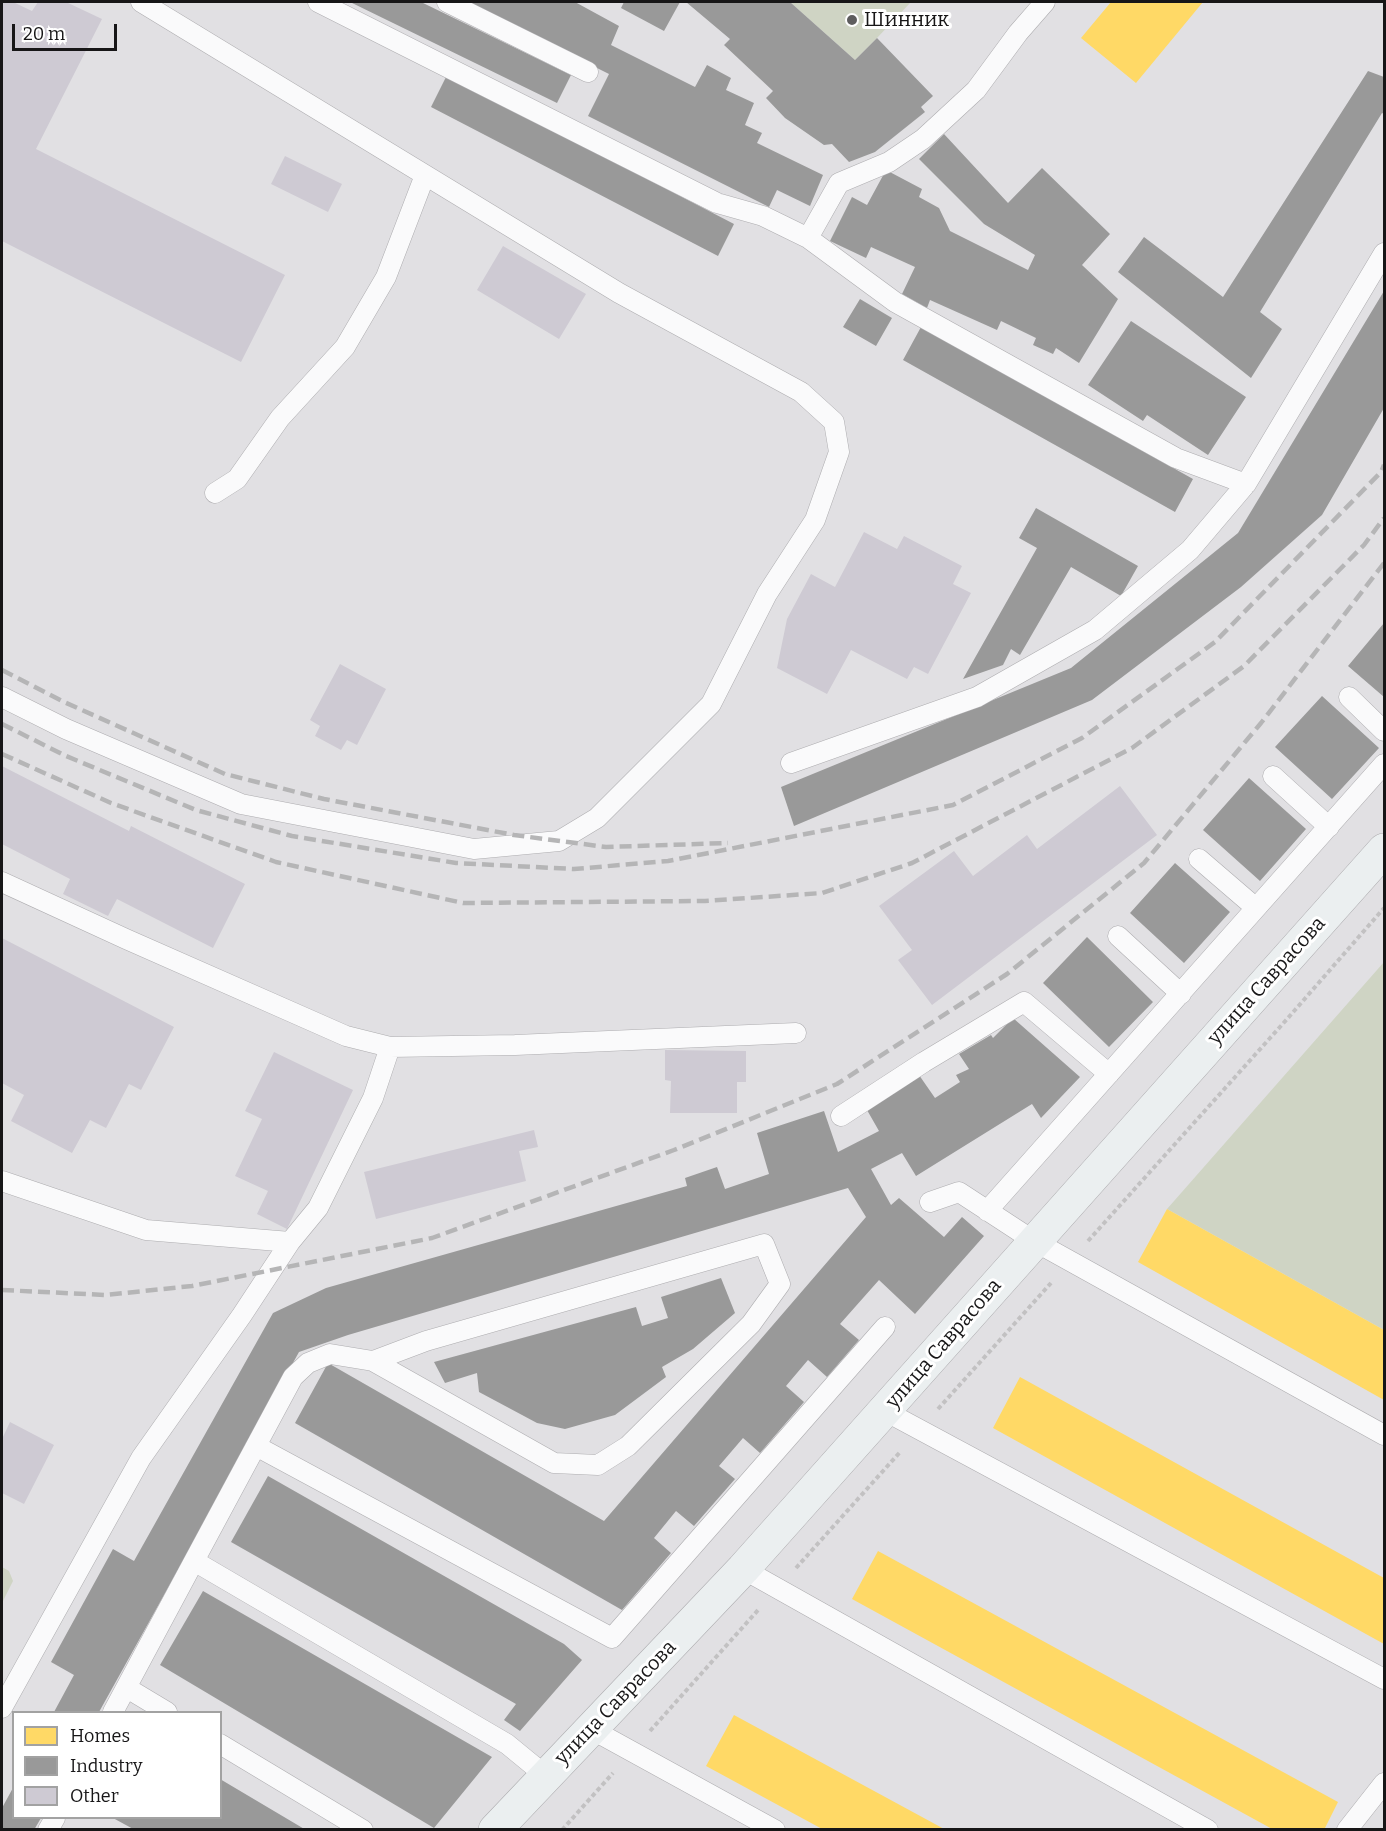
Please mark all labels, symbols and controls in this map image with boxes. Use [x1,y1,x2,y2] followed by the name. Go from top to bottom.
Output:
[864,8,949,32] place label: Шинник
[15,12,120,50] scale bar
[845,13,859,27] marker: Шинник
[23,23,65,45] text: 20 m
[1203,912,1331,1050] street label: улица Саврасова
[881,1274,1007,1414] street label: улица Саврасова
[550,1636,682,1770] street label: улица Саврасова
[12,1711,222,1819] legend
[70,1725,130,1747] text: Homes
[70,1755,142,1777] text: Industry
[70,1785,119,1807] text: Other

